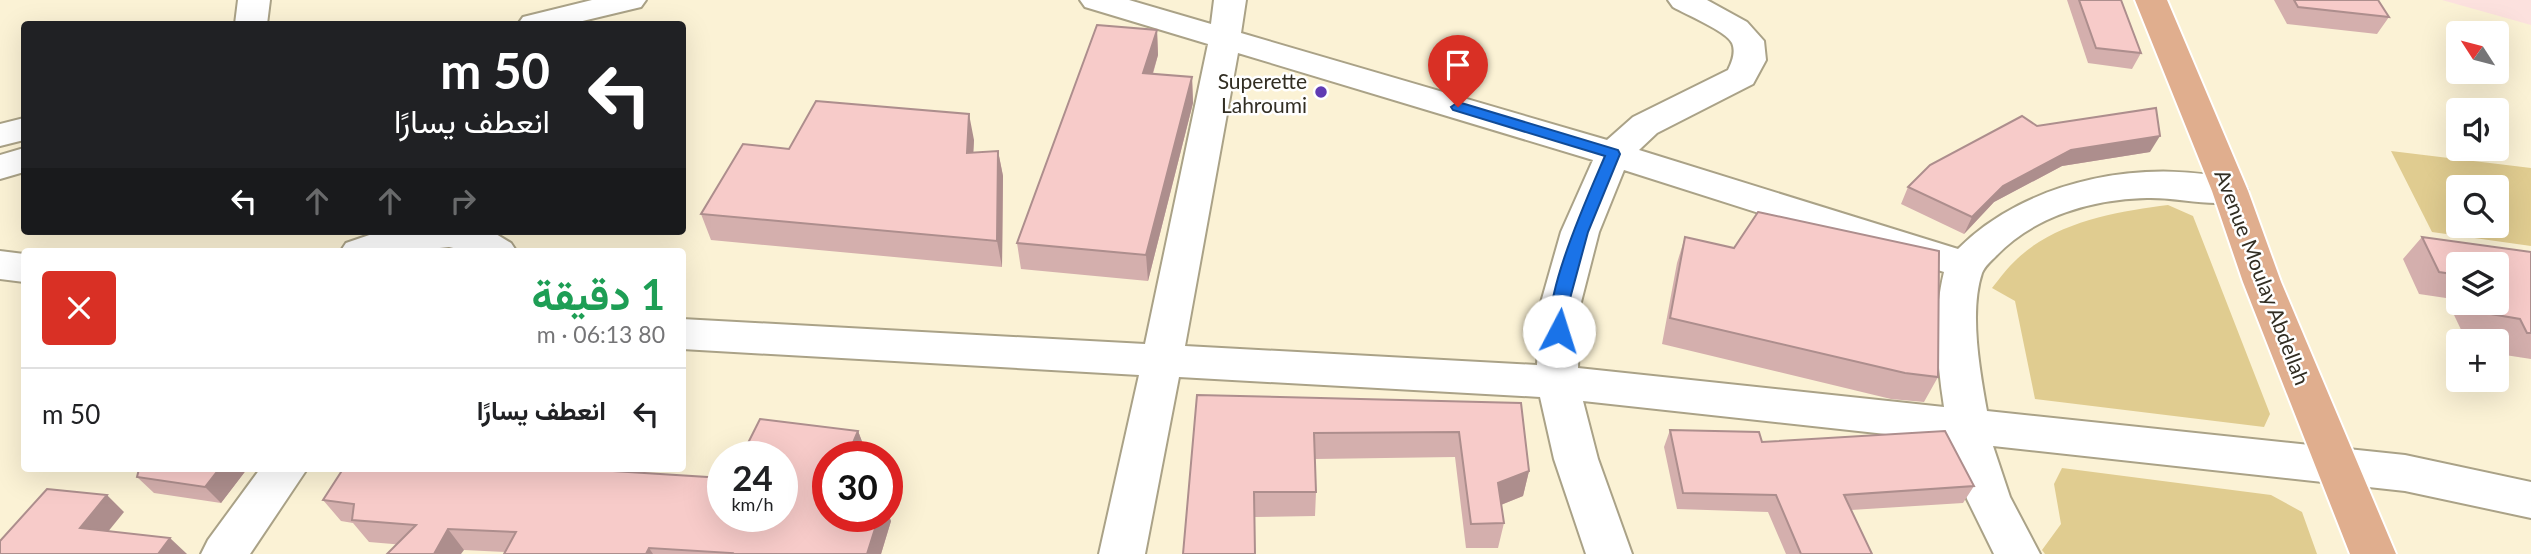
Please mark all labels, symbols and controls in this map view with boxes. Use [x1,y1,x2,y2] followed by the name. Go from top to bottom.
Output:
[2446,21,2510,84] north arrow
[2446,21,2509,392] map controls
[1428,35,1488,107] pin
[440,41,550,99] text: 50 m
[1439,46,1477,84] icon: arrive
[574,49,665,140] icon: left
[1218,68,1307,117] place label: Superette Lahroumi
[1313,84,1329,100] marker: Superette Lahroumi
[2446,98,2509,161] button: sound
[394,101,550,140] text: انعطف يسارًا
[2210,166,2316,388] street label: Avenue Moulay Abdellah
[2446,175,2509,238] button: search
[225,182,263,220] icon: left
[298,182,336,220] icon: ahead
[371,182,409,220] icon: ahead
[444,182,482,220] icon: right
[2446,252,2509,315] button: layers
[531,269,665,319] text: 1 دقيقة
[42,271,116,345] button: close
[1522,294,1596,368] position arrow
[537,320,665,348] text: 80 m · 06:13
[2446,329,2509,392] button: +
[477,394,606,426] text: انعطف يسارًا
[627,395,665,433] icon: left
[42,398,100,430] text: 50 m
[812,441,903,532] speed limit sign: 30
[732,456,773,498] text: 24
[731,493,774,515] text: km/h

